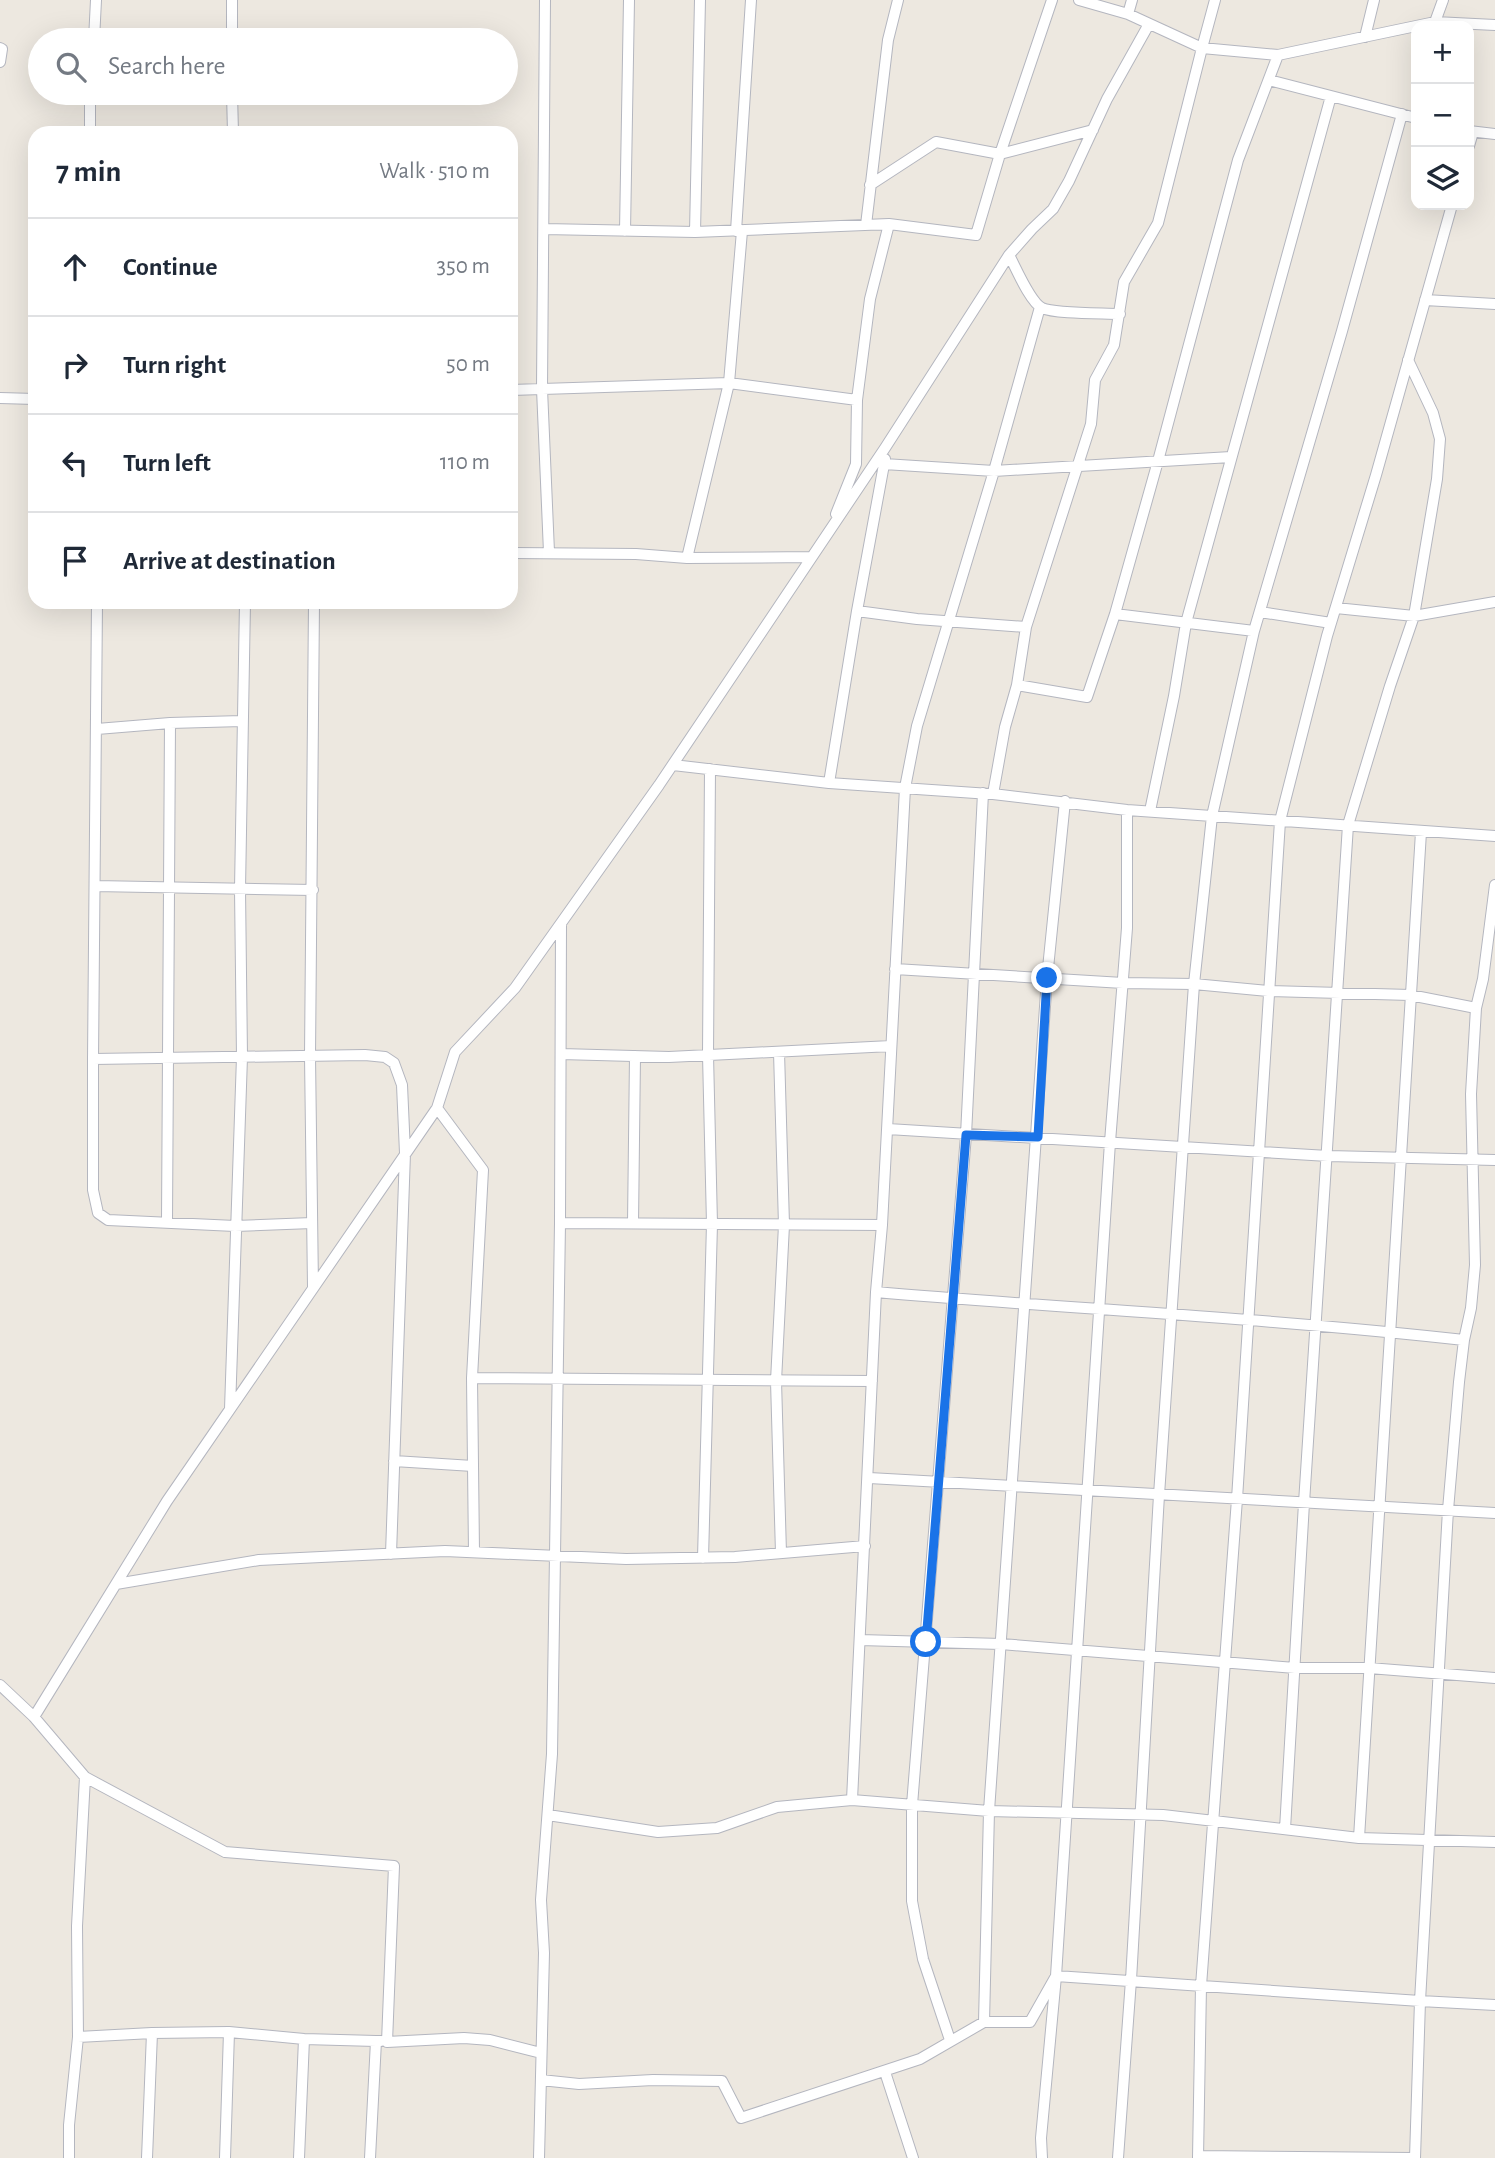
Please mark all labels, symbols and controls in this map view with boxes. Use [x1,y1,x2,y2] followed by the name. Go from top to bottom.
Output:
[1411,21,1474,210] map controls
[1411,21,1474,84] button: +
[28,28,518,105] search box
[52,48,90,86] icon: search
[108,53,226,79] text: Search here
[1411,84,1474,147] button: −
[1411,147,1474,210] button: layers
[56,157,121,187] text: 7 min
[379,160,490,183] text: Walk · 510 m
[56,248,94,286] icon: ahead
[123,254,218,280] text: Continue
[437,255,490,278] text: 350 m
[56,346,94,384] icon: right
[123,352,226,378] text: Turn right
[446,353,490,376] text: 50 m
[56,444,94,482] icon: left
[123,450,211,476] text: Turn left
[440,451,490,474] text: 110 m
[56,542,94,580] icon: arrive
[123,548,336,574] text: Arrive at destination
[1031,962,1062,993] route end
[910,1626,941,1657] route start

